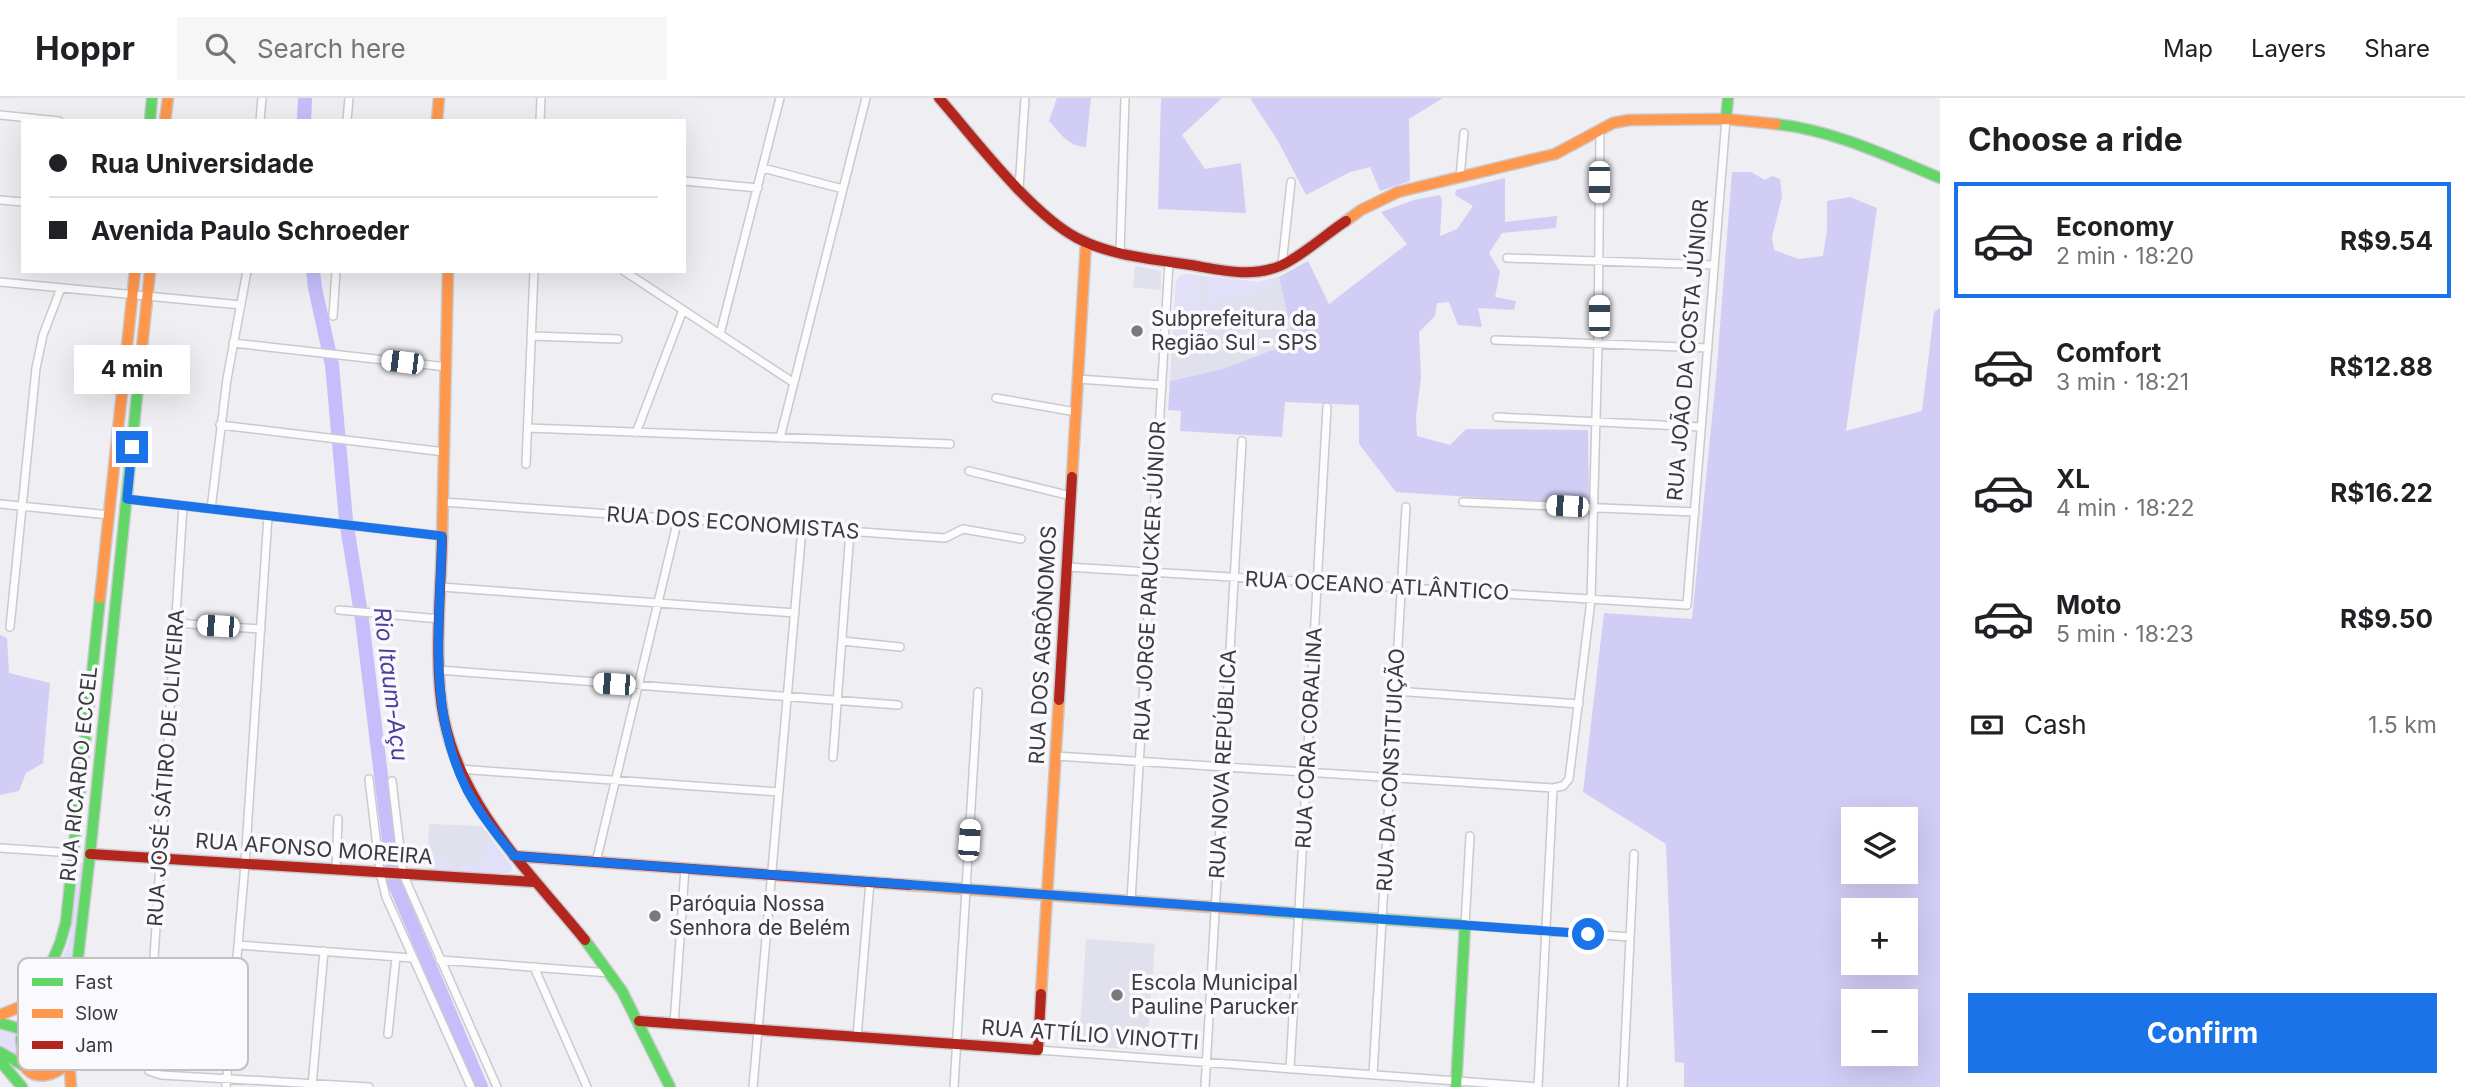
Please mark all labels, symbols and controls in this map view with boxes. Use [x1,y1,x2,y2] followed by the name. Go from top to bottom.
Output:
[177,17,667,80] search box
[35,28,135,68] text: Hoppr
[201,29,239,67] icon: search
[257,33,406,64] text: Search here
[2163,34,2213,63] text: Map
[2251,34,2326,63] text: Layers
[2364,34,2430,63] text: Share
[1968,120,2183,159] text: Choose a ride
[91,148,314,179] text: Rua Universidade
[1589,161,1610,203] car
[1661,198,1713,502] street label: RUA JOÃO DA COSTA JÚNIOR
[1972,209,2035,272] icon: car
[2056,211,2174,242] text: Economy
[91,215,409,246] text: Avenida Paulo Schroeder
[2340,225,2433,256] text: R$9.54
[2056,242,2194,270] text: 2 min · 18:20
[1589,295,1610,337] car
[1151,306,1318,355] place label: Subprefeitura da Região Sul - SPS
[1129,323,1145,339] marker: Subprefeitura da Região Sul - SPS
[1972,335,2035,398] icon: car
[2056,337,2161,368] text: Comfort
[74,345,190,394] callout: 4 min
[380,349,425,375] car
[2330,351,2433,382] text: R$12.88
[101,355,163,383] text: 4 min
[2056,368,2189,396] text: 3 min · 18:21
[1128,420,1170,742] street label: RUA JORGE PARUCKER JÚNIOR
[116,431,148,463] route end
[1972,461,2035,524] icon: car
[2056,463,2090,494] text: XL
[2330,477,2433,508] text: R$16.22
[1546,494,1589,518] car
[2056,494,2194,522] text: 4 min · 18:22
[606,501,860,544] street label: RUA DOS ECONOMISTAS
[1024,525,1061,765] street label: RUA DOS AGRÔNOMOS
[1244,565,1510,605] street label: RUA OCEANO ATLÂNTICO
[1972,587,2035,650] icon: car
[2056,589,2121,620] text: Moto
[2340,603,2433,634] text: R$9.50
[368,605,414,763] water label: Rio Itaum-Açu
[141,608,189,927] street label: RUA JOSÉ SÁTIRO DE OLIVEIRA
[197,614,240,638] car
[2056,620,2194,648] text: 5 min · 18:23
[1290,627,1327,849] street label: RUA CORA CORALINA
[1371,648,1409,892] street label: RUA DA CONSTITUIÇÃO
[1203,649,1241,879] street label: RUA NOVA REPÚBLICA
[55,665,102,883] street label: RUA RICARDO ECCEL
[593,672,636,696] car
[1968,706,2006,744] icon: cash
[2024,709,2087,740] text: Cash
[2368,711,2437,739] text: 1.5 km
[1841,807,1918,1066] map controls
[1841,807,1918,884] button: layers
[958,818,981,862] car
[194,828,434,869] street label: RUA AFONSO MOREIRA
[669,891,850,940] place label: Paróquia Nossa Senhora de Belém
[1841,898,1918,975] button: +
[647,908,663,924] marker: Paróquia Nossa Senhora de Belém
[1572,918,1604,950] route start
[18,958,248,1070] legend
[1131,970,1298,1019] place label: Escola Municipal Pauline Parucker
[75,971,113,994] text: Fast
[1109,987,1125,1003] marker: Escola Municipal Pauline Parucker
[1841,989,1918,1066] button: −
[1968,993,2437,1073] button: Confirm
[75,1002,118,1025] text: Slow
[980,1013,1200,1055] street label: RUA ATTÍLIO VINOTTI
[75,1034,113,1057] text: Jam

